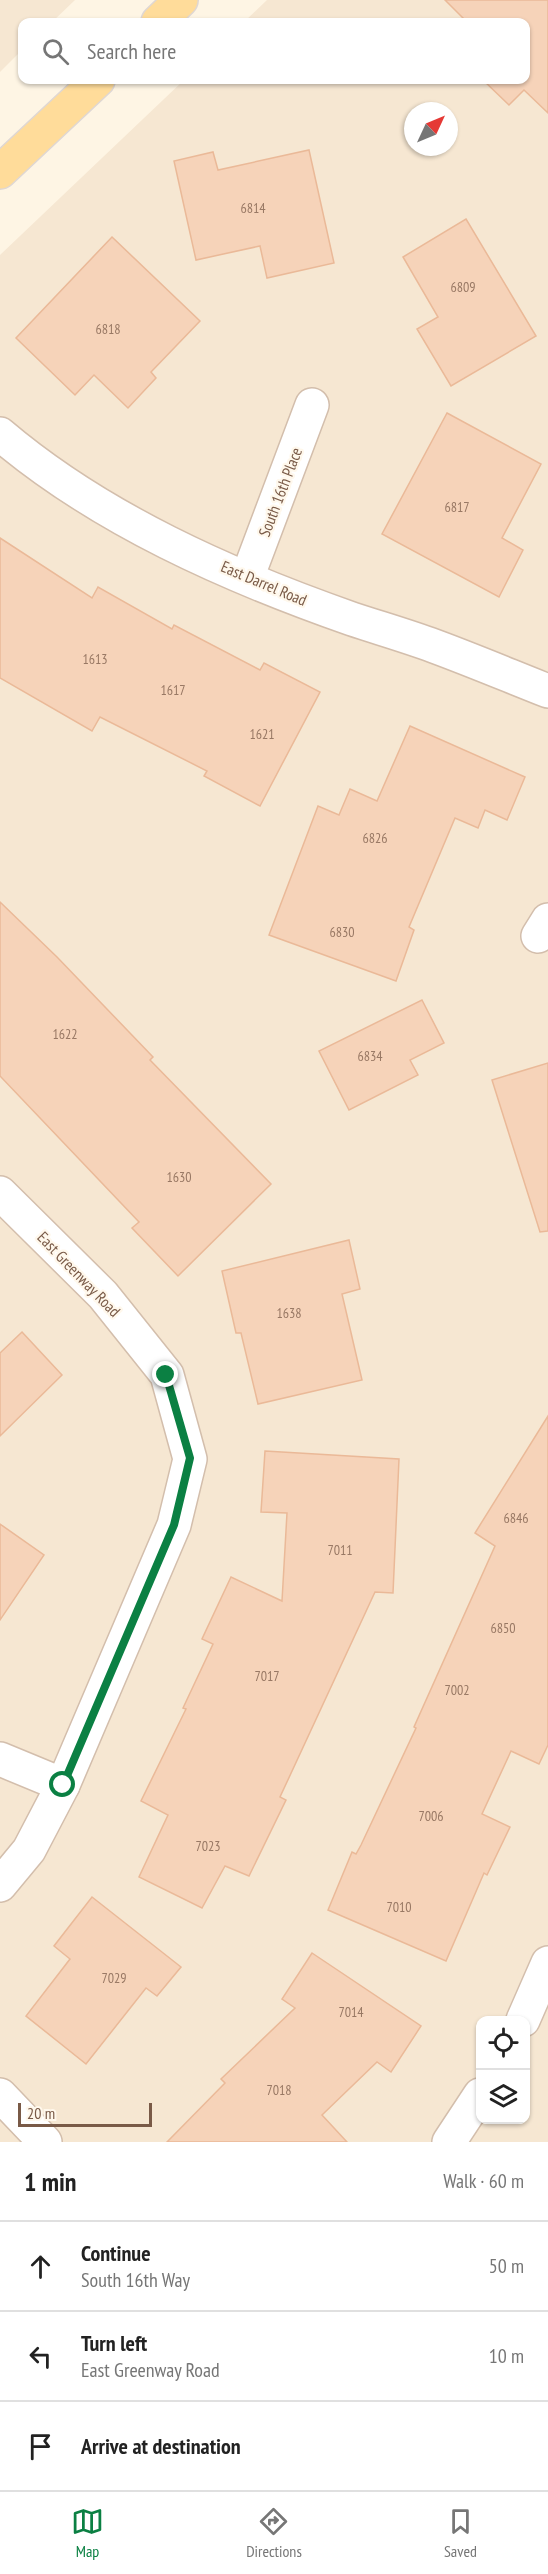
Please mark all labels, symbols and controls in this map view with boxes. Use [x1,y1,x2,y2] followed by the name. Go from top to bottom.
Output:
[18,18,530,84] search box
[39,35,72,68] icon: search
[87,37,176,65] text: Search here
[404,102,458,156] north arrow
[240,199,266,217] house number: 6814
[450,278,476,296] house number: 6809
[95,320,121,338] house number: 6818
[254,444,306,540] street label: South 16th Place
[444,498,470,516] house number: 6817
[218,556,310,610] street label: East Darrel Road
[82,650,108,668] house number: 1613
[160,681,186,699] house number: 1617
[249,725,275,743] house number: 1621
[362,829,388,847] house number: 6826
[329,923,355,941] house number: 6830
[52,1025,78,1043] house number: 1622
[357,1047,383,1065] house number: 6834
[166,1168,192,1186] house number: 1630
[33,1227,125,1321] street label: East Greenway Road
[276,1304,302,1322] house number: 1638
[152,1361,178,1387] route end
[503,1509,529,1527] house number: 6846
[327,1541,353,1559] house number: 7011
[490,1619,516,1637] house number: 6850
[254,1667,280,1685] house number: 7017
[444,1681,470,1699] house number: 7002
[49,1771,75,1797] route start
[418,1807,444,1825] house number: 7006
[195,1837,221,1855] house number: 7023
[386,1898,412,1916] house number: 7010
[101,1969,127,1987] house number: 7029
[338,2003,364,2021] house number: 7014
[476,2016,530,2124] map controls
[476,2016,530,2070] button: locate
[476,2070,530,2124] button: layers
[266,2081,292,2099] house number: 7018
[18,2100,152,2128] scale bar
[27,2103,55,2123] text: 20 m
[24,2165,77,2198] text: 1 min
[443,2168,524,2194] text: Walk · 60 m
[81,2239,151,2267] text: Continue
[24,2250,57,2283] icon: ahead
[489,2253,524,2279] text: 50 m
[81,2267,190,2293] text: South 16th Way
[81,2329,147,2357] text: Turn left
[24,2340,57,2373] icon: left
[489,2343,524,2369] text: 10 m
[81,2357,220,2383] text: East Greenway Road
[24,2430,57,2463] icon: arrive
[81,2432,241,2460] text: Arrive at destination
[71,2505,104,2561] tab: Map
[246,2505,302,2561] tab: Directions
[444,2505,477,2561] tab: Saved

